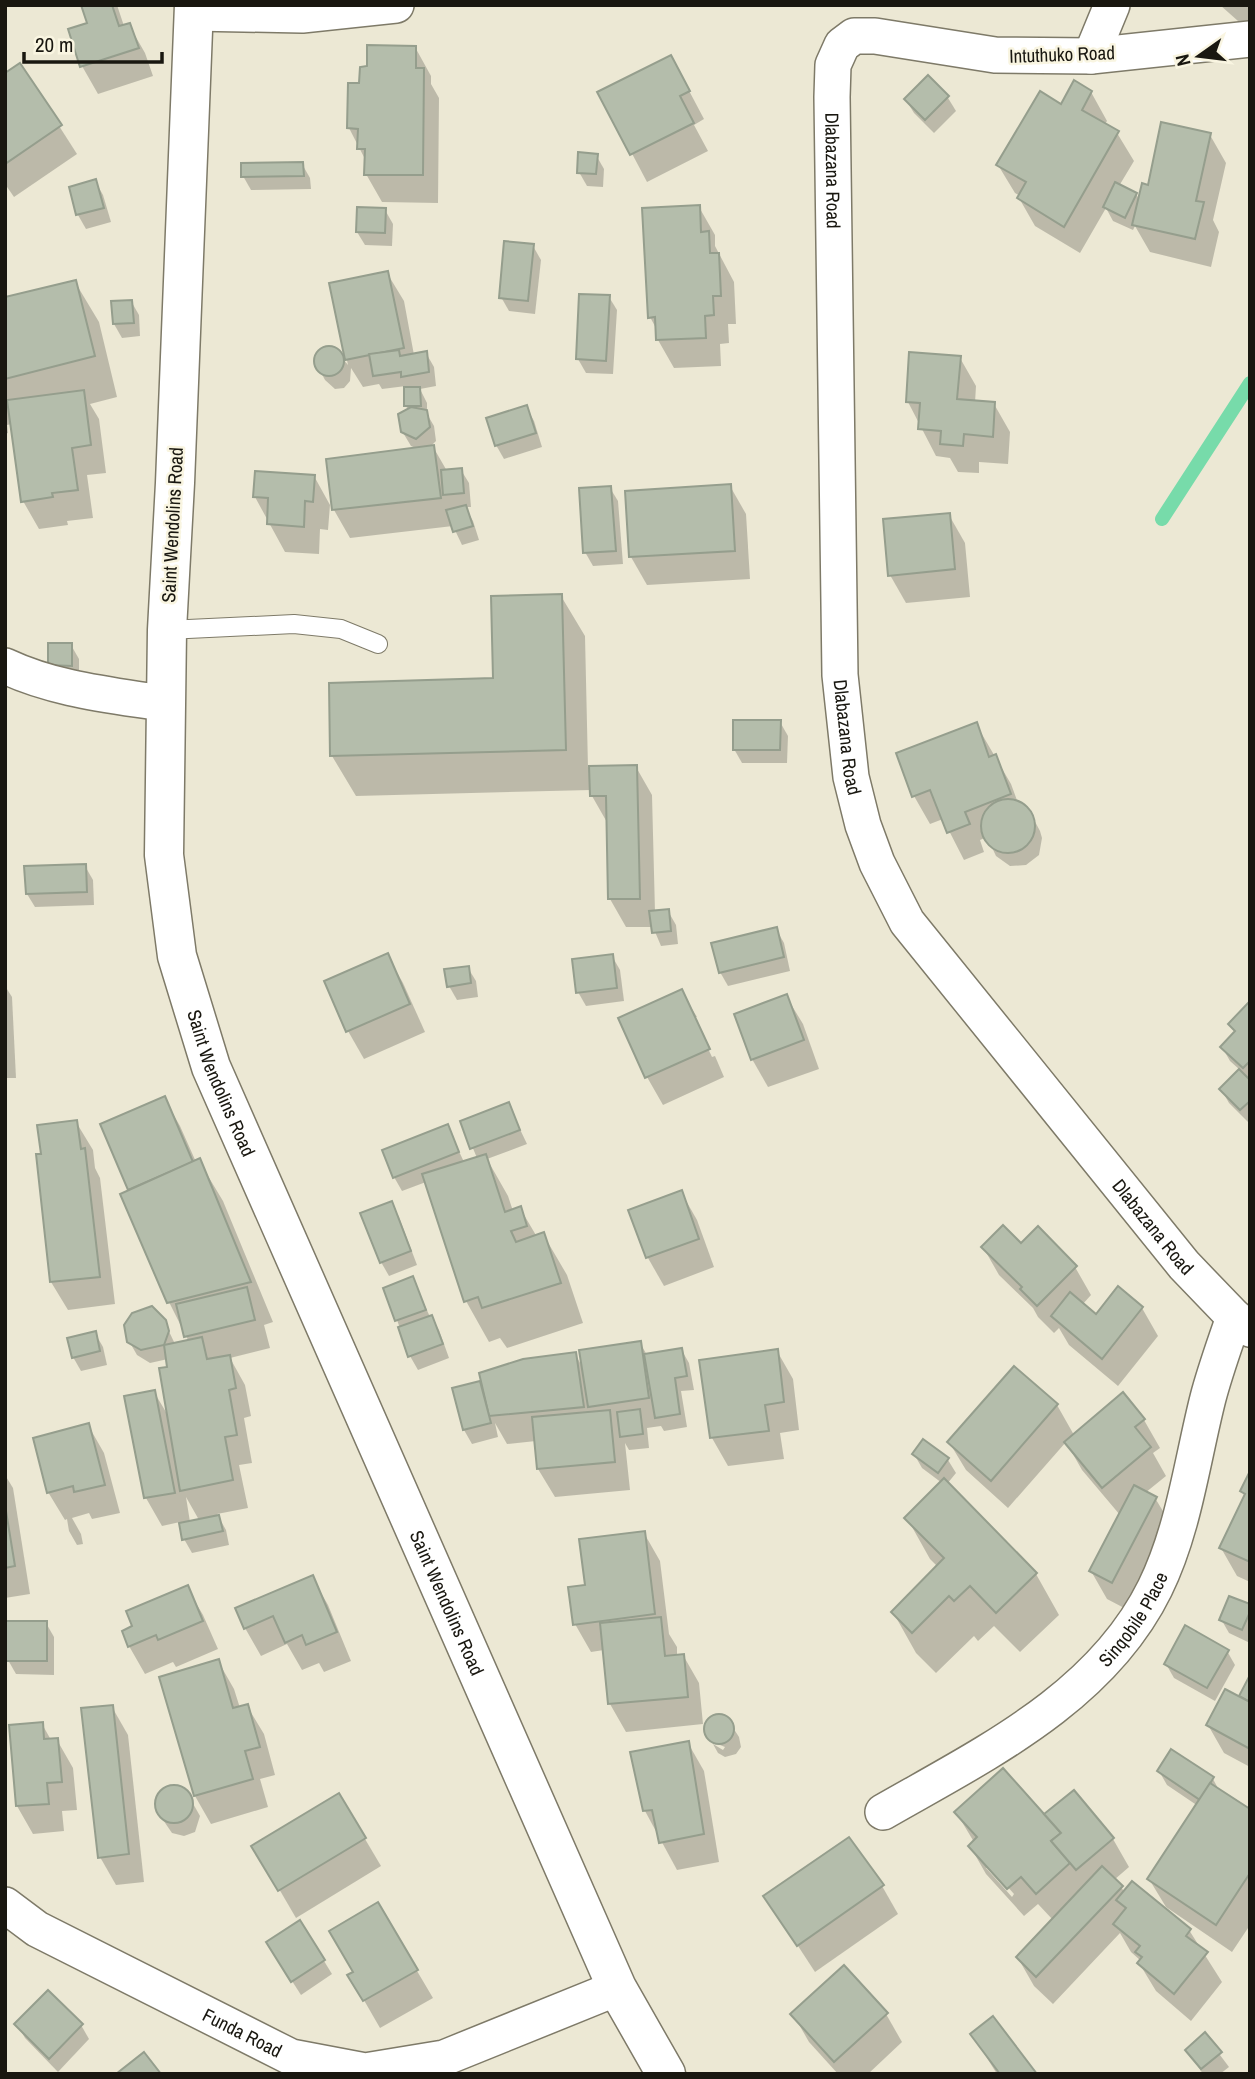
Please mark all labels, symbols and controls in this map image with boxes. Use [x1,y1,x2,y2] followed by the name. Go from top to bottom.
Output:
[24,21,163,65] scale bar
[1164,21,1234,91] north arrow
[35,30,73,59] text: 20 m
[1009,39,1115,69] street label: Intuthuko Road
[1169,52,1196,69] text: N
[819,112,847,229] street label: Dlabazana Road
[155,447,189,603] street label: Saint Wendolins Road
[828,678,868,798] street label: Dlabazana Road
[181,1006,262,1160] street label: Saint Wendolins Road
[1107,1173,1200,1281] street label: Dlabazana Road
[404,1526,490,1679] street label: Saint Wendolins Road
[1092,1568,1174,1672] street label: Sinqobile Place
[198,2002,287,2063] street label: Funda Road

